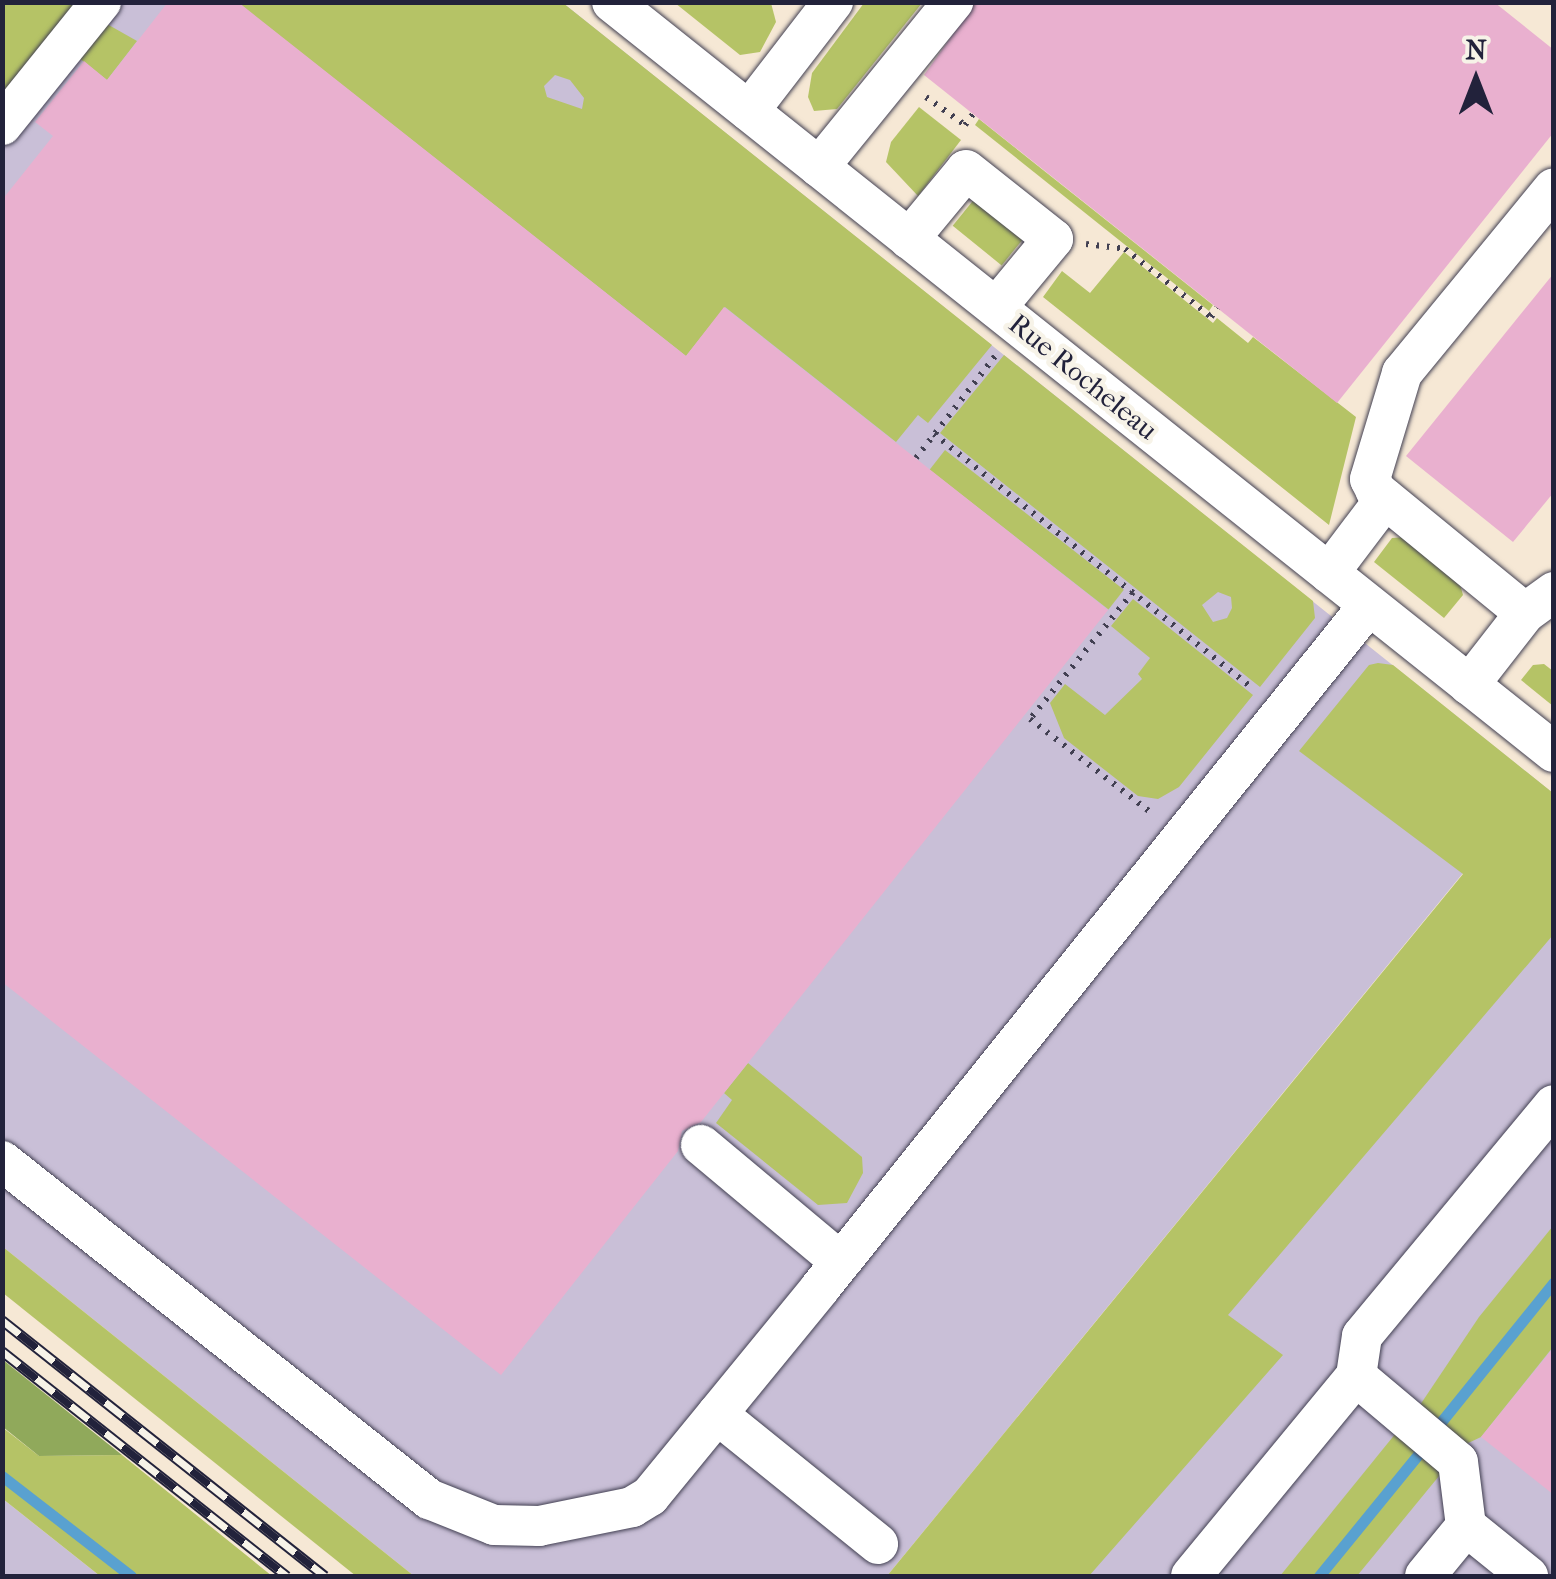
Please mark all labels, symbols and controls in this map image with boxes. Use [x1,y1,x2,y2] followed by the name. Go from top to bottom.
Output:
[1426,30,1526,130] north arrow
[1465,33,1487,66] text: N
[1002,307,1164,447] street label: Rue Rocheleau

